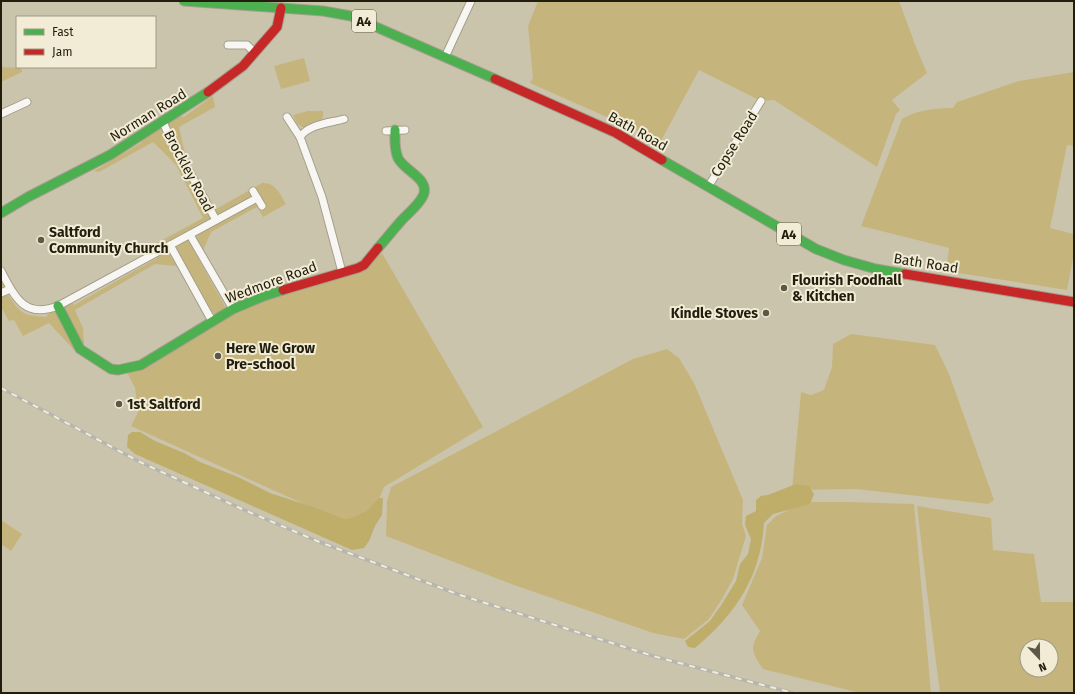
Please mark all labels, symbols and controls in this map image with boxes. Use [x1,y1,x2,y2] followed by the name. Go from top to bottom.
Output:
[352,10,376,32] road number: A4
[16,16,156,68] legend
[52,25,74,39] text: Fast
[52,45,72,59] text: Jam
[107,85,190,146] street label: Norman Road
[605,108,670,155] street label: Bath Road
[708,108,761,180] street label: Copse Road
[160,127,217,215] street label: Brockley Road
[777,223,801,245] road number: A4
[49,224,169,257] place label: Saltford Community Church
[36,235,46,245] marker: Saltford Community Church
[892,250,960,277] street label: Bath Road
[223,258,319,307] street label: Wedmore Road
[792,272,903,305] place label: Flourish Foodhall & Kitchen
[779,283,789,293] marker: Flourish Foodhall & Kitchen
[671,305,758,322] place label: Kindle Stoves
[761,308,771,318] marker: Kindle Stoves
[226,340,315,373] place label: Here We Grow Pre-school
[213,351,223,361] marker: Here We Grow Pre-school
[127,396,201,413] place label: 1st Saltford
[114,399,124,409] marker: 1st Saltford
[1019,638,1059,678] north arrow
[1037,659,1048,674] text: N

